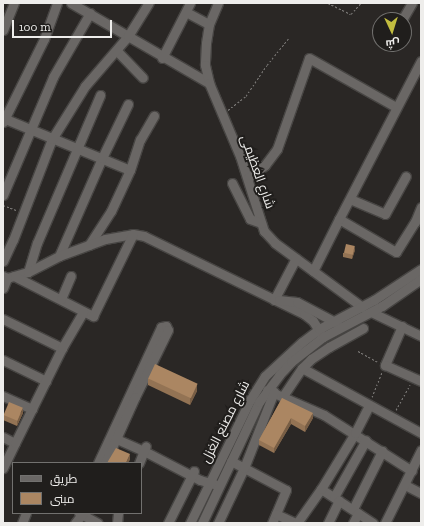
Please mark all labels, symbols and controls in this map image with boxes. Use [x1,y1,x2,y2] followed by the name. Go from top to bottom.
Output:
[14,12,114,38] scale bar
[372,12,412,52] north arrow
[19,20,51,34] text: 100 m
[385,36,400,50] text: ش
[236,133,278,211] street label: شارع العظيمى
[199,378,253,466] street label: شارع مصنع الغزل
[12,462,142,514] legend
[50,472,77,486] text: طريق
[50,492,75,506] text: مبنى

